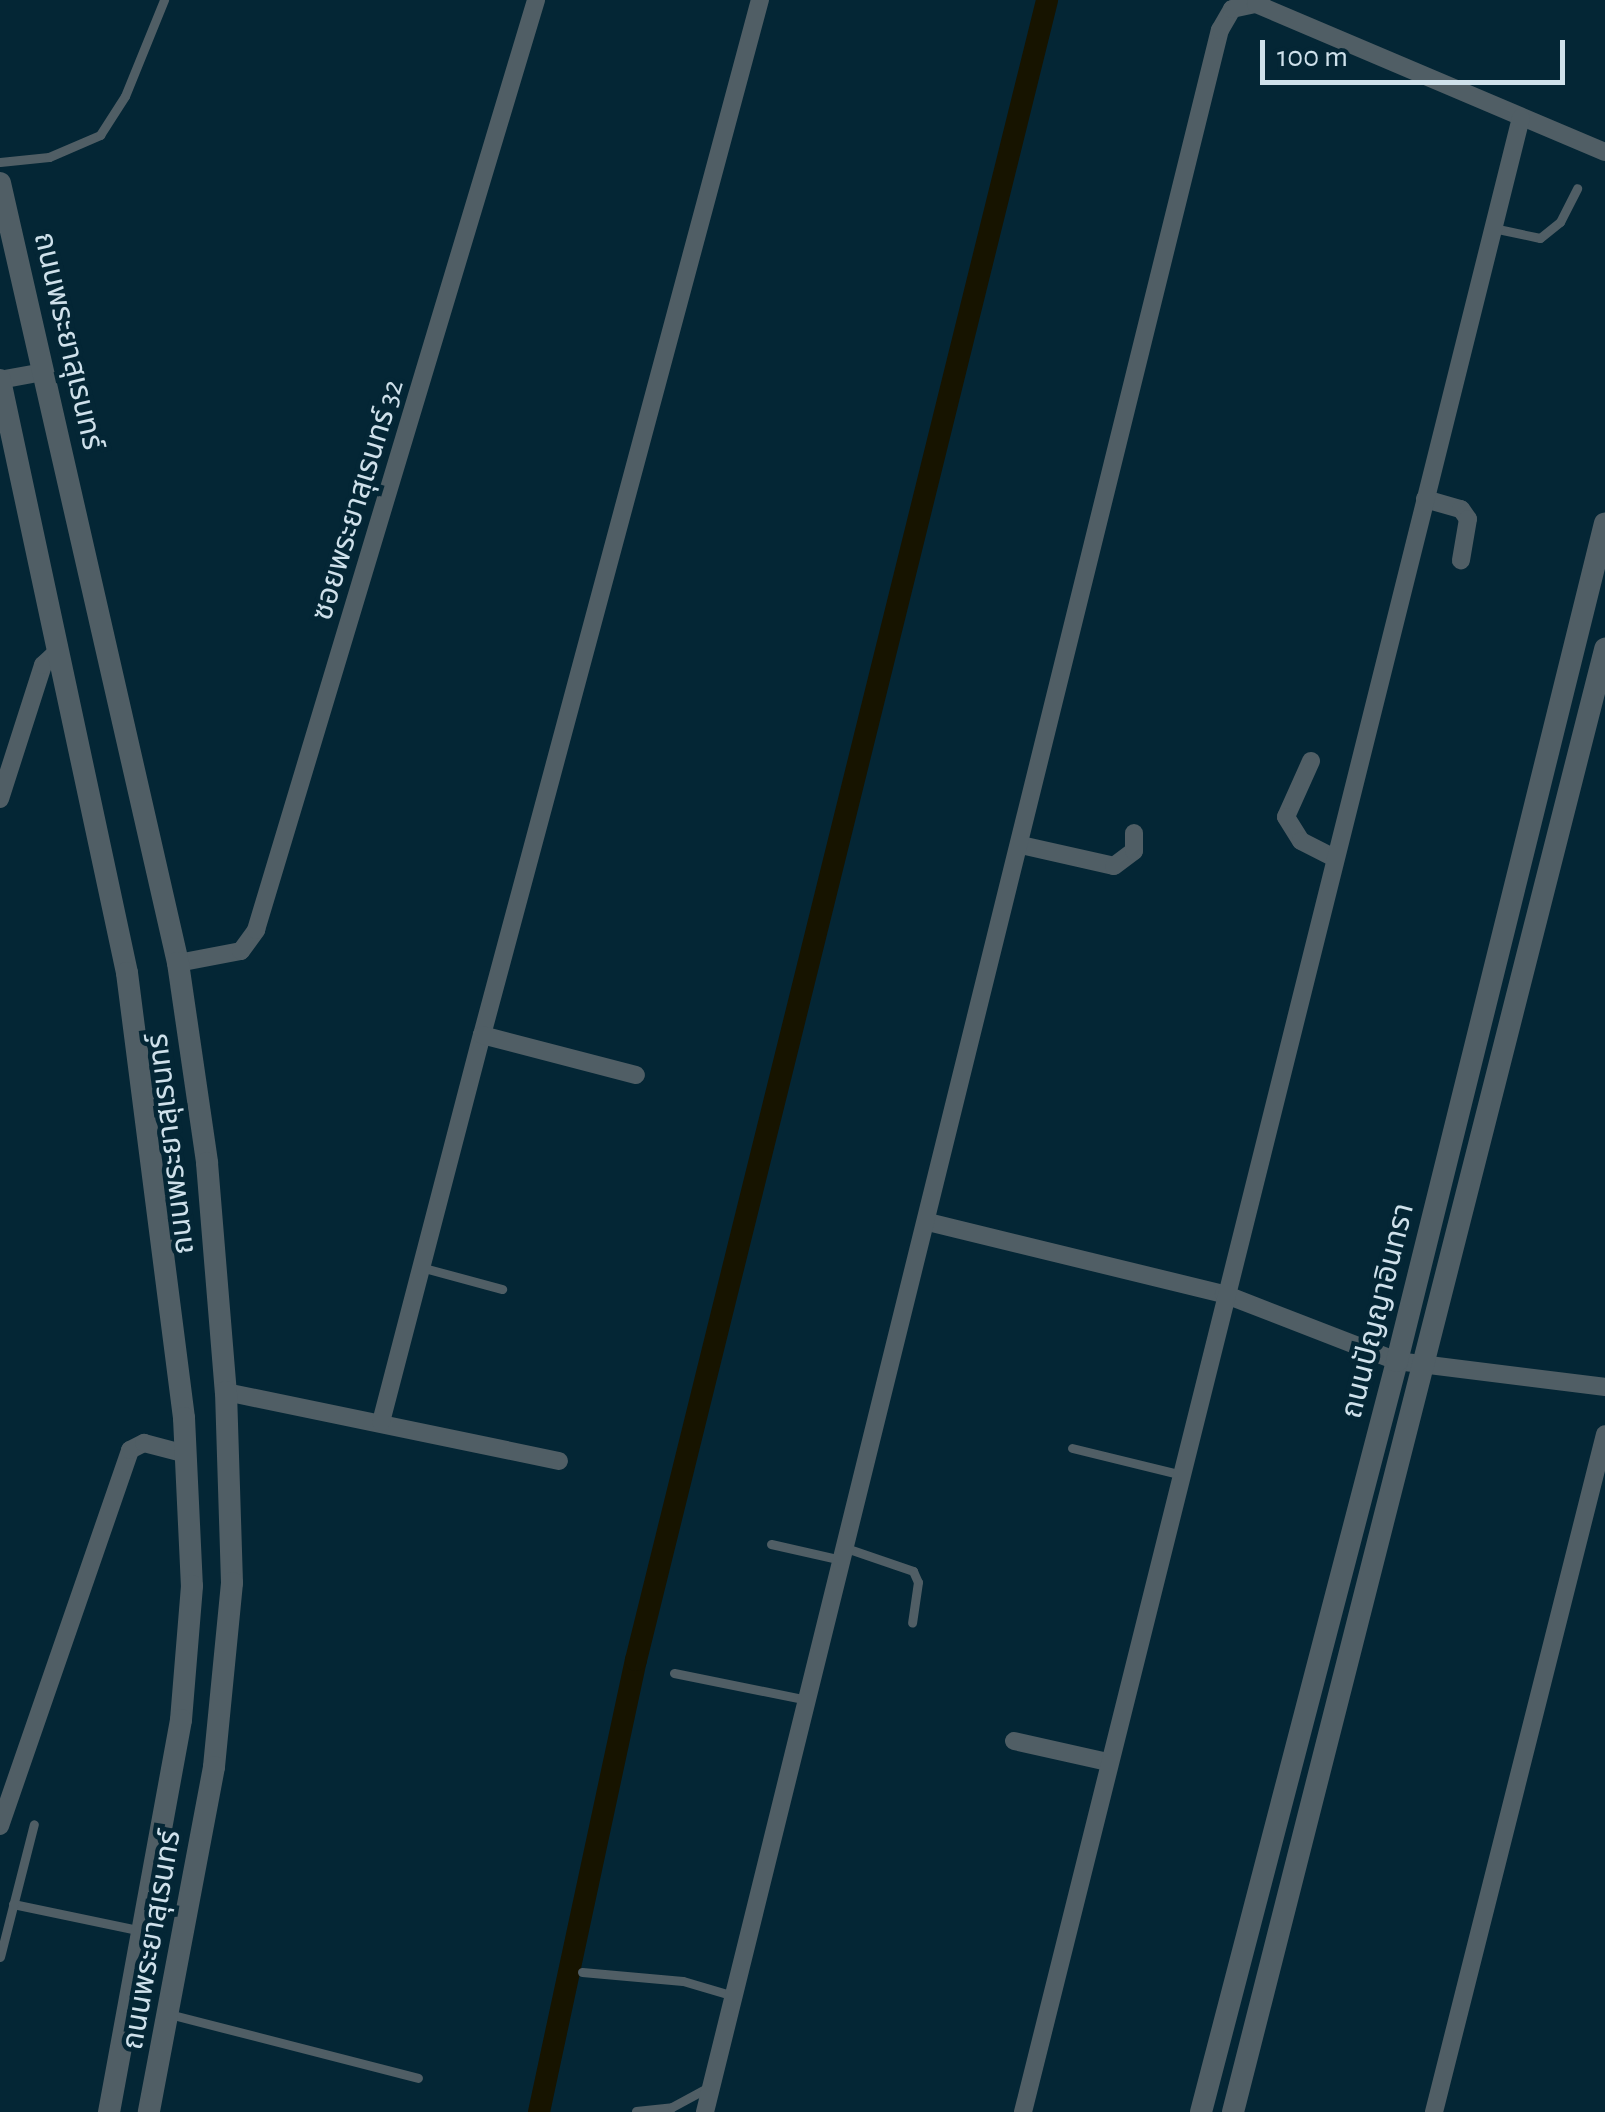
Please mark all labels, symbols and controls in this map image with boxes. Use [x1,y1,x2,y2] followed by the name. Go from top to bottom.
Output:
[1265,20,1570,82] scale bar
[1277,42,1348,72] text: 100 m
[25,229,111,453] street label: ถนนพระยาสุเรนทร์
[304,375,412,625] street label: ซอยพระยาสุเรนทร์ 32
[140,1032,202,1256] street label: ถนนพระยาสุเรนทร์
[1334,1200,1422,1422] street label: ถนนปัญญาอินทรา
[115,1828,189,2052] street label: ถนนพระยาสุเรนทร์

